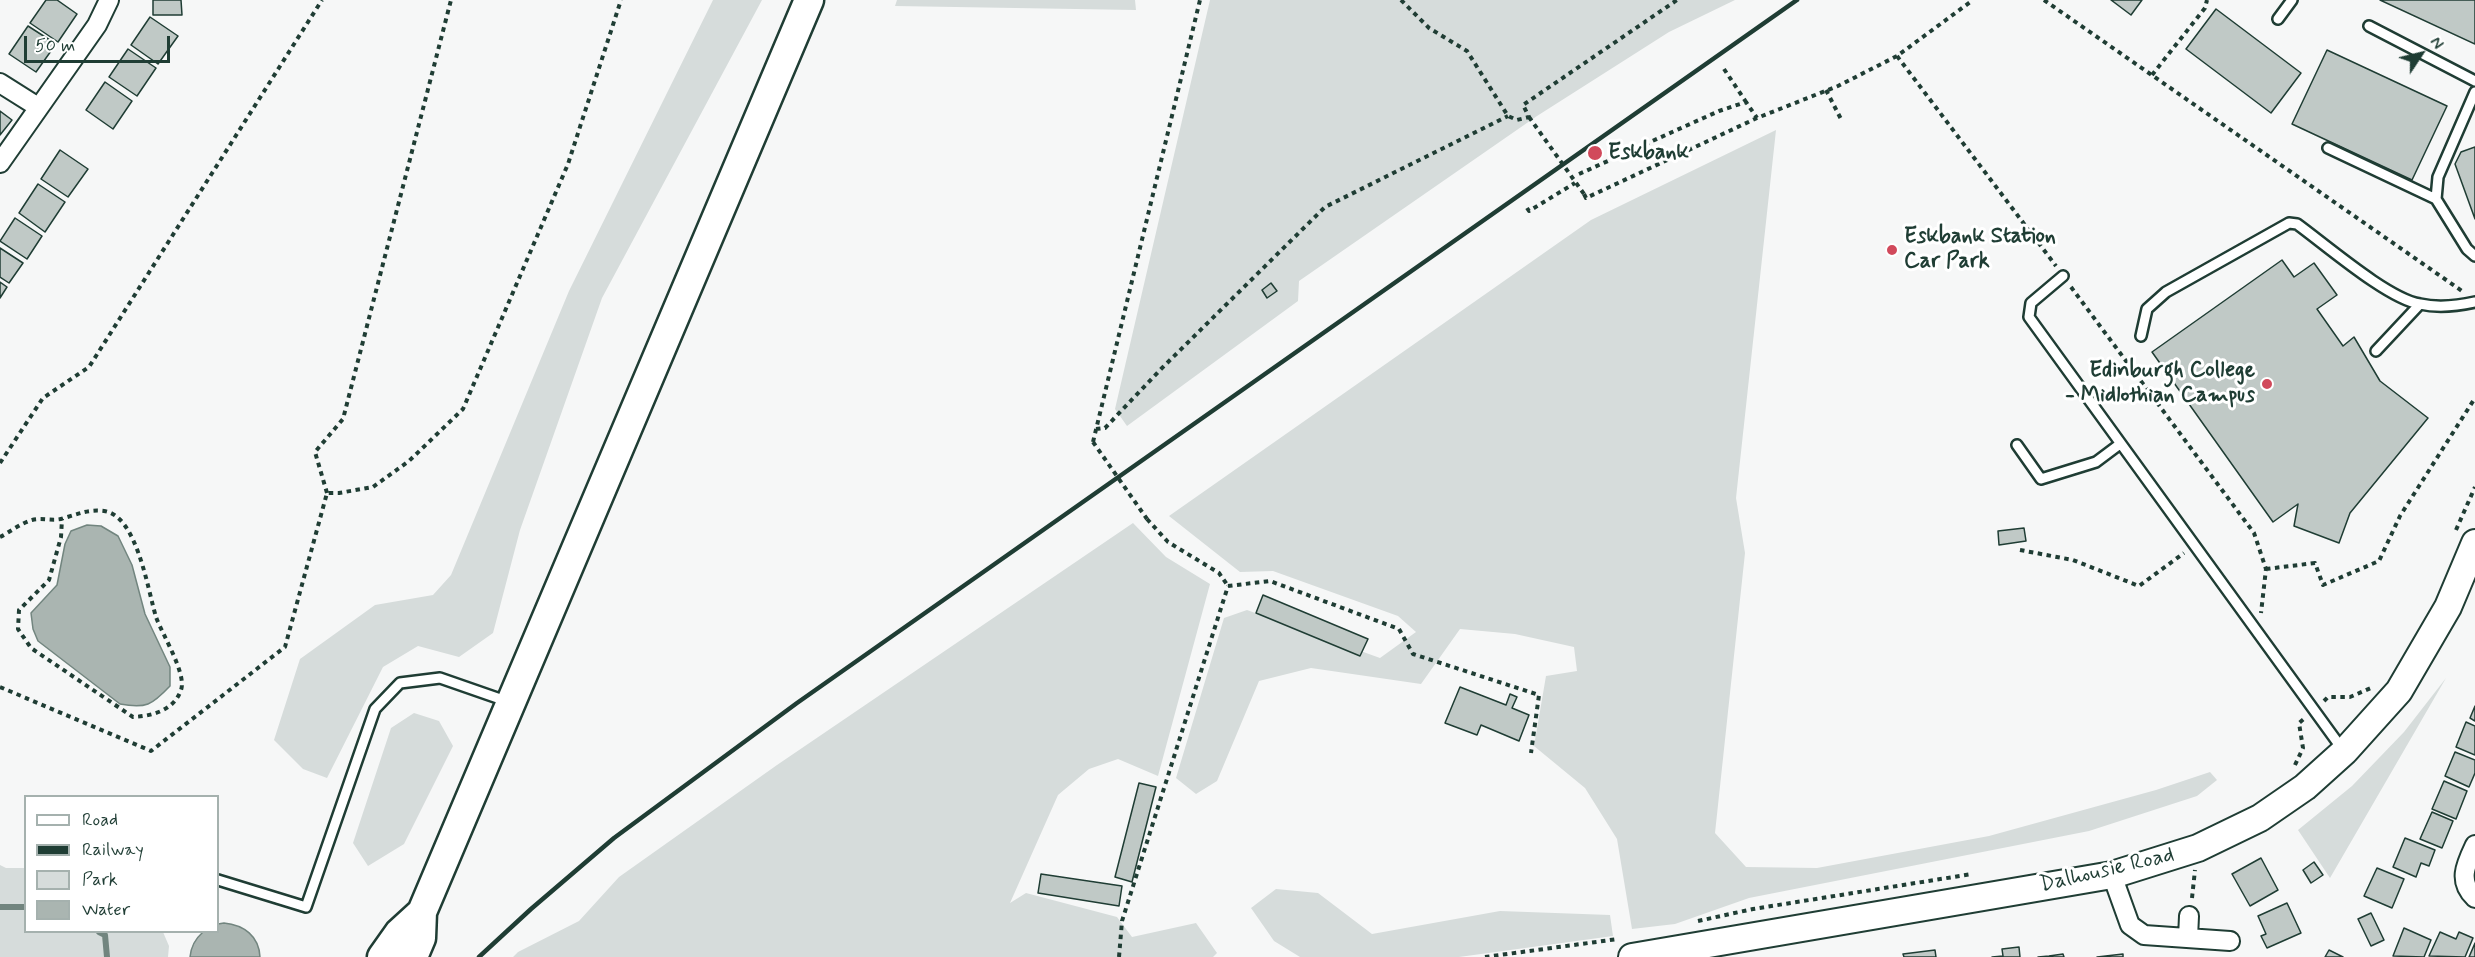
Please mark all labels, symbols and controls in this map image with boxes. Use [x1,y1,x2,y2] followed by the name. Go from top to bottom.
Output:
[27,24,172,62] scale bar
[2391,24,2451,84] north arrow
[2424,33,2448,54] text: N
[35,34,75,58] text: 50 m
[1608,140,1689,166] place label: Eskbank
[1586,144,1604,162] marker: Eskbank
[1904,224,2056,276] place label: Eskbank Station Car Park
[1885,243,1899,257] marker: Eskbank Station Car Park
[2065,358,2255,410] place label: Edinburgh College - Midlothian Campus
[2260,377,2274,391] marker: Edinburgh College - Midlothian Campus
[24,795,219,933] legend
[82,808,118,832] text: Road
[82,838,144,862] text: Railway
[2037,843,2177,899] street label: Dalhousie Road
[82,868,118,892] text: Park
[82,898,130,922] text: Water

